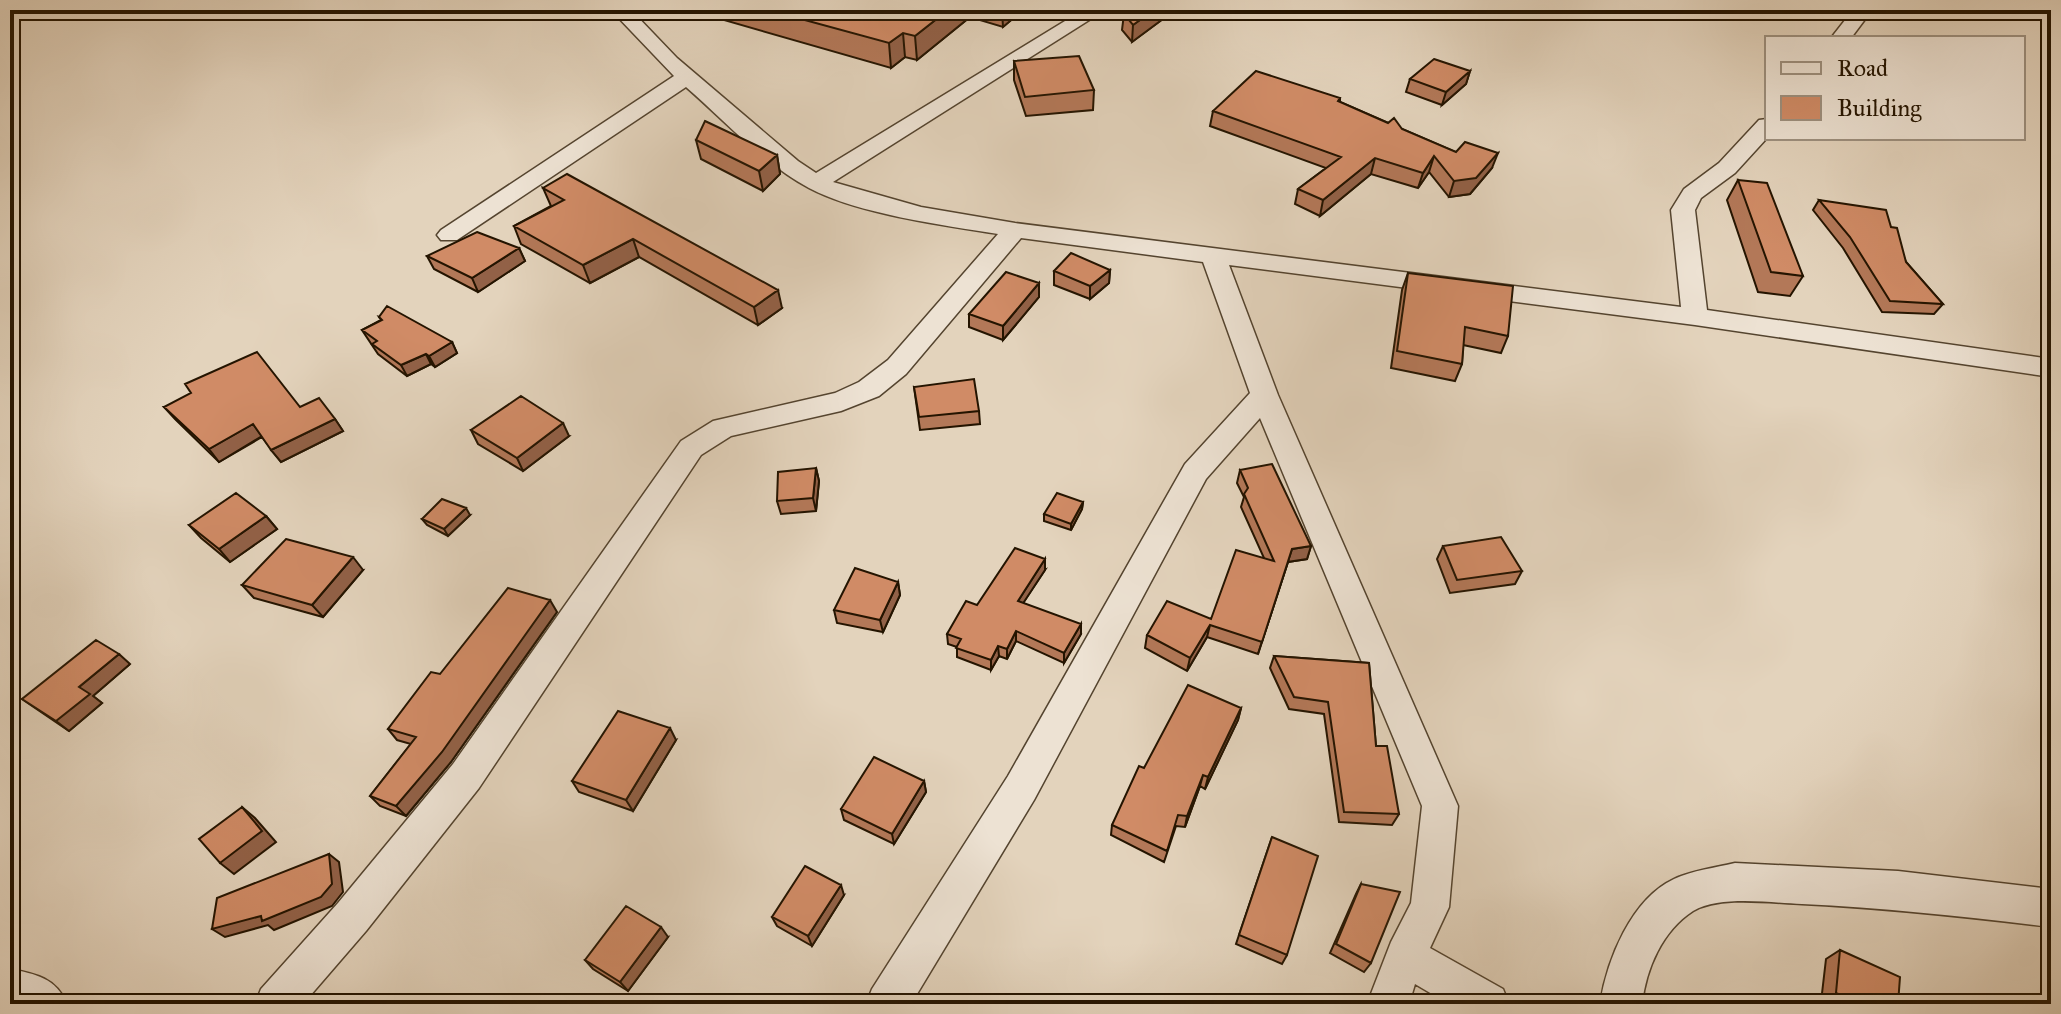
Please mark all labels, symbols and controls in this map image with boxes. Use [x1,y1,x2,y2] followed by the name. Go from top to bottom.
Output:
[1765,36,2025,140] legend
[1837,53,1888,83] text: Road
[1837,93,1922,123] text: Building

